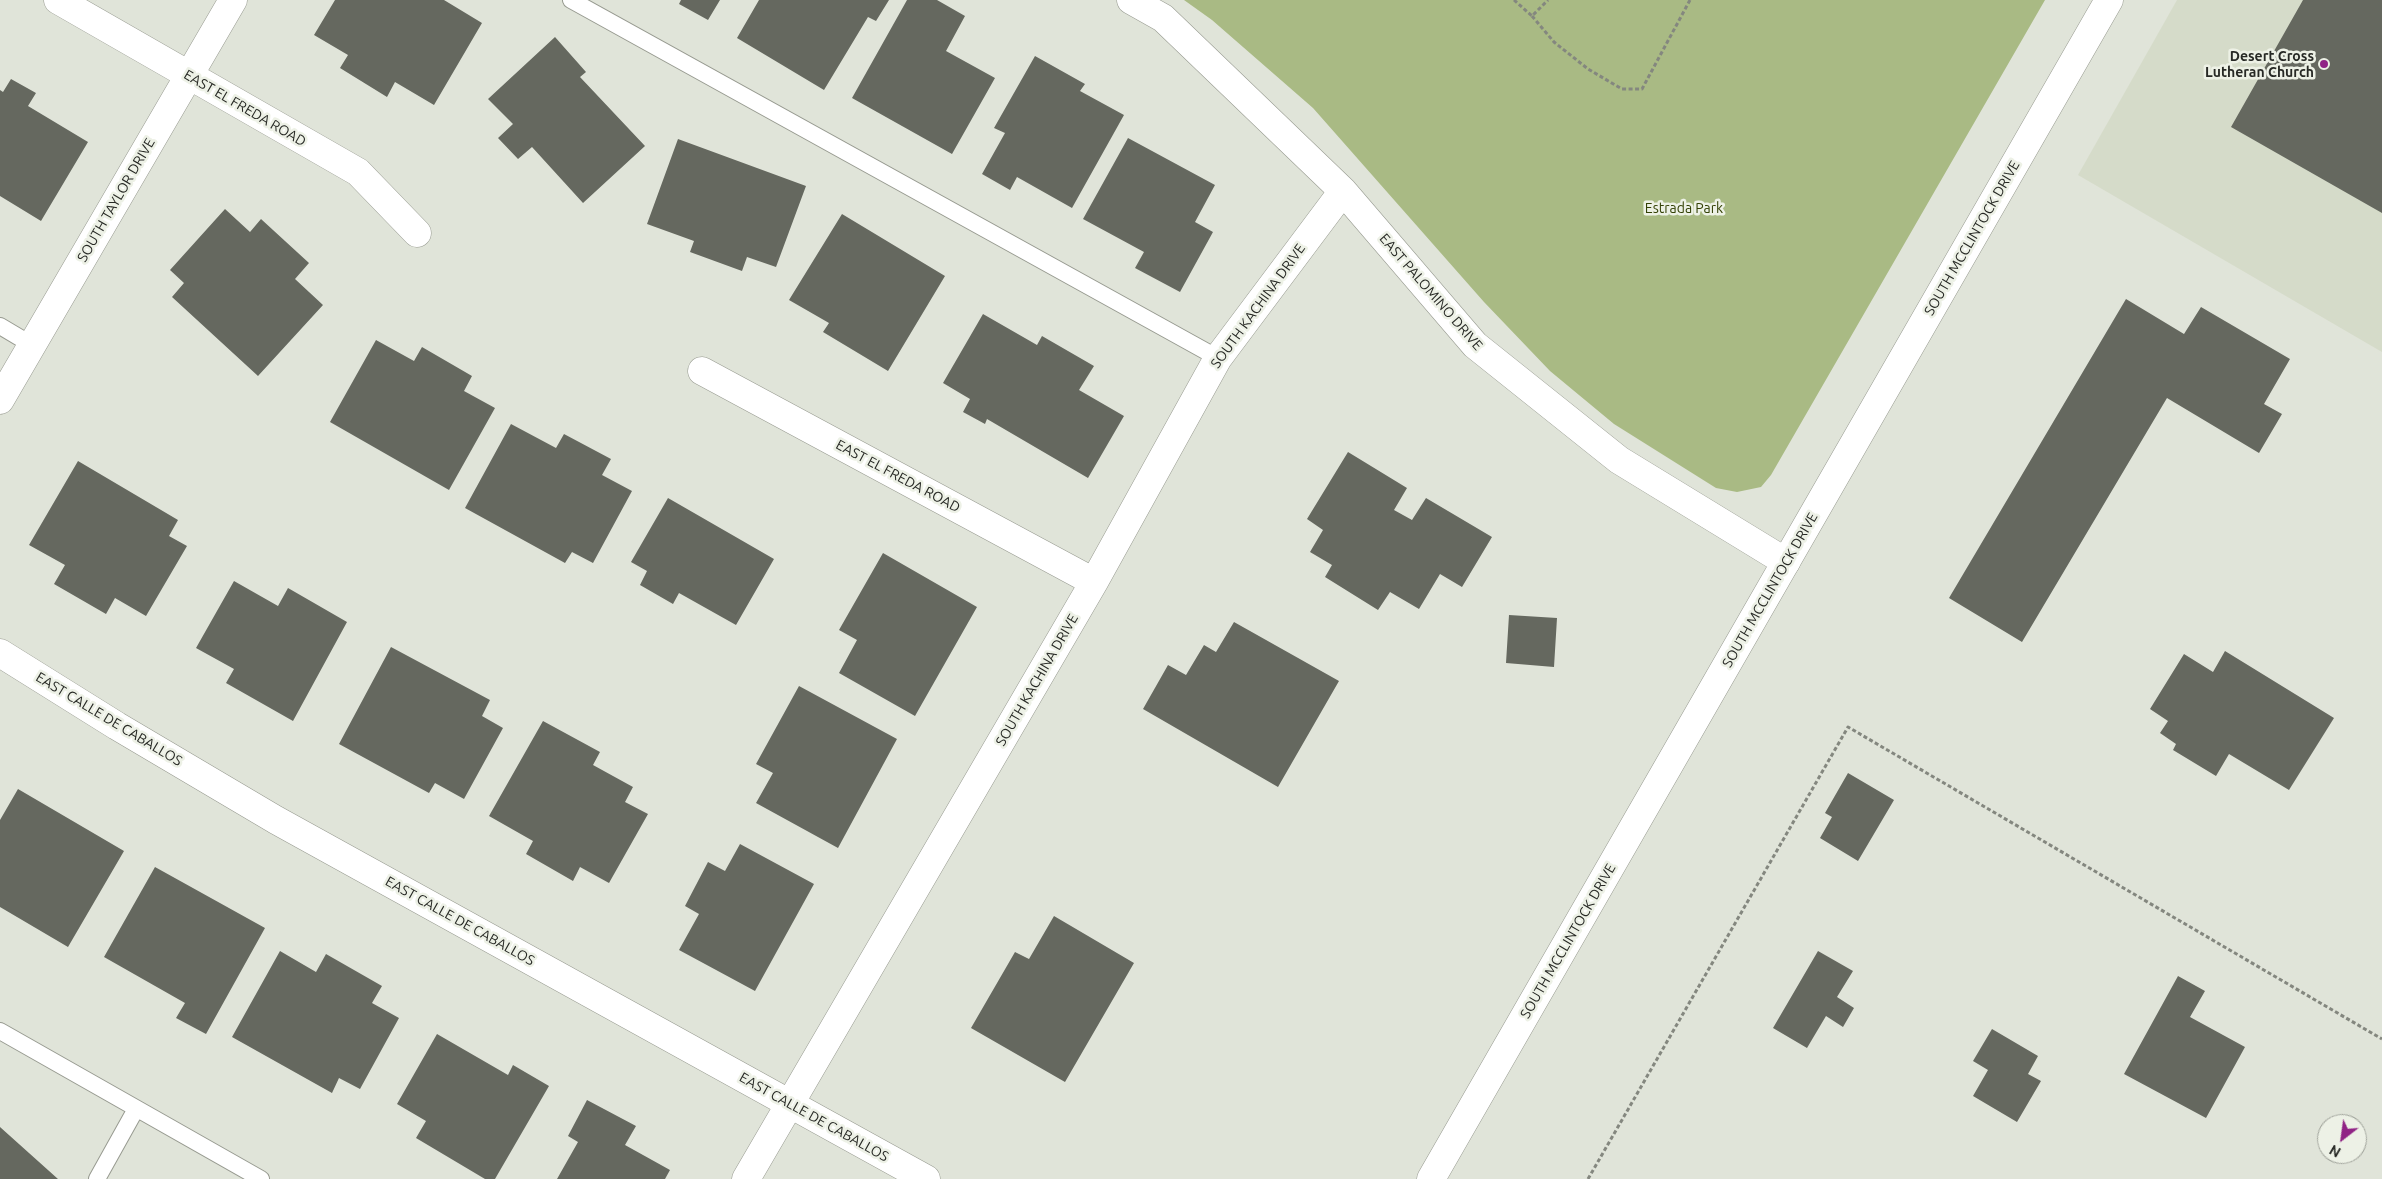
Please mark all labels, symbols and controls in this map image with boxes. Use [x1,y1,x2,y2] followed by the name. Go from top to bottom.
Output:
[2205,48,2314,80] place label: Desert Cross Lutheran Church
[2318,58,2330,70] marker: Desert Cross Lutheran Church
[181,66,309,150] street label: EAST EL FREDA ROAD
[74,135,158,265] street label: SOUTH TAYLOR DRIVE
[1921,158,2023,318] street label: SOUTH MCCLINTOCK DRIVE
[1645,200,1723,216] park label: Estrada Park
[1376,230,1486,354] street label: EAST PALOMINO DRIVE
[1207,241,1309,371] street label: SOUTH KACHINA DRIVE
[833,436,963,516] street label: EAST EL FREDA ROAD
[1719,510,1821,670] street label: SOUTH MCCLINTOCK DRIVE
[992,611,1082,749] street label: SOUTH KACHINA DRIVE
[33,669,185,769] street label: EAST CALLE DE CABALLOS
[1517,861,1619,1021] street label: SOUTH MCCLINTOCK DRIVE
[382,873,538,969] street label: EAST CALLE DE CABALLOS
[736,1069,892,1165] street label: EAST CALLE DE CABALLOS
[2317,1114,2367,1164] north arrow
[2326,1142,2344,1161] text: N

